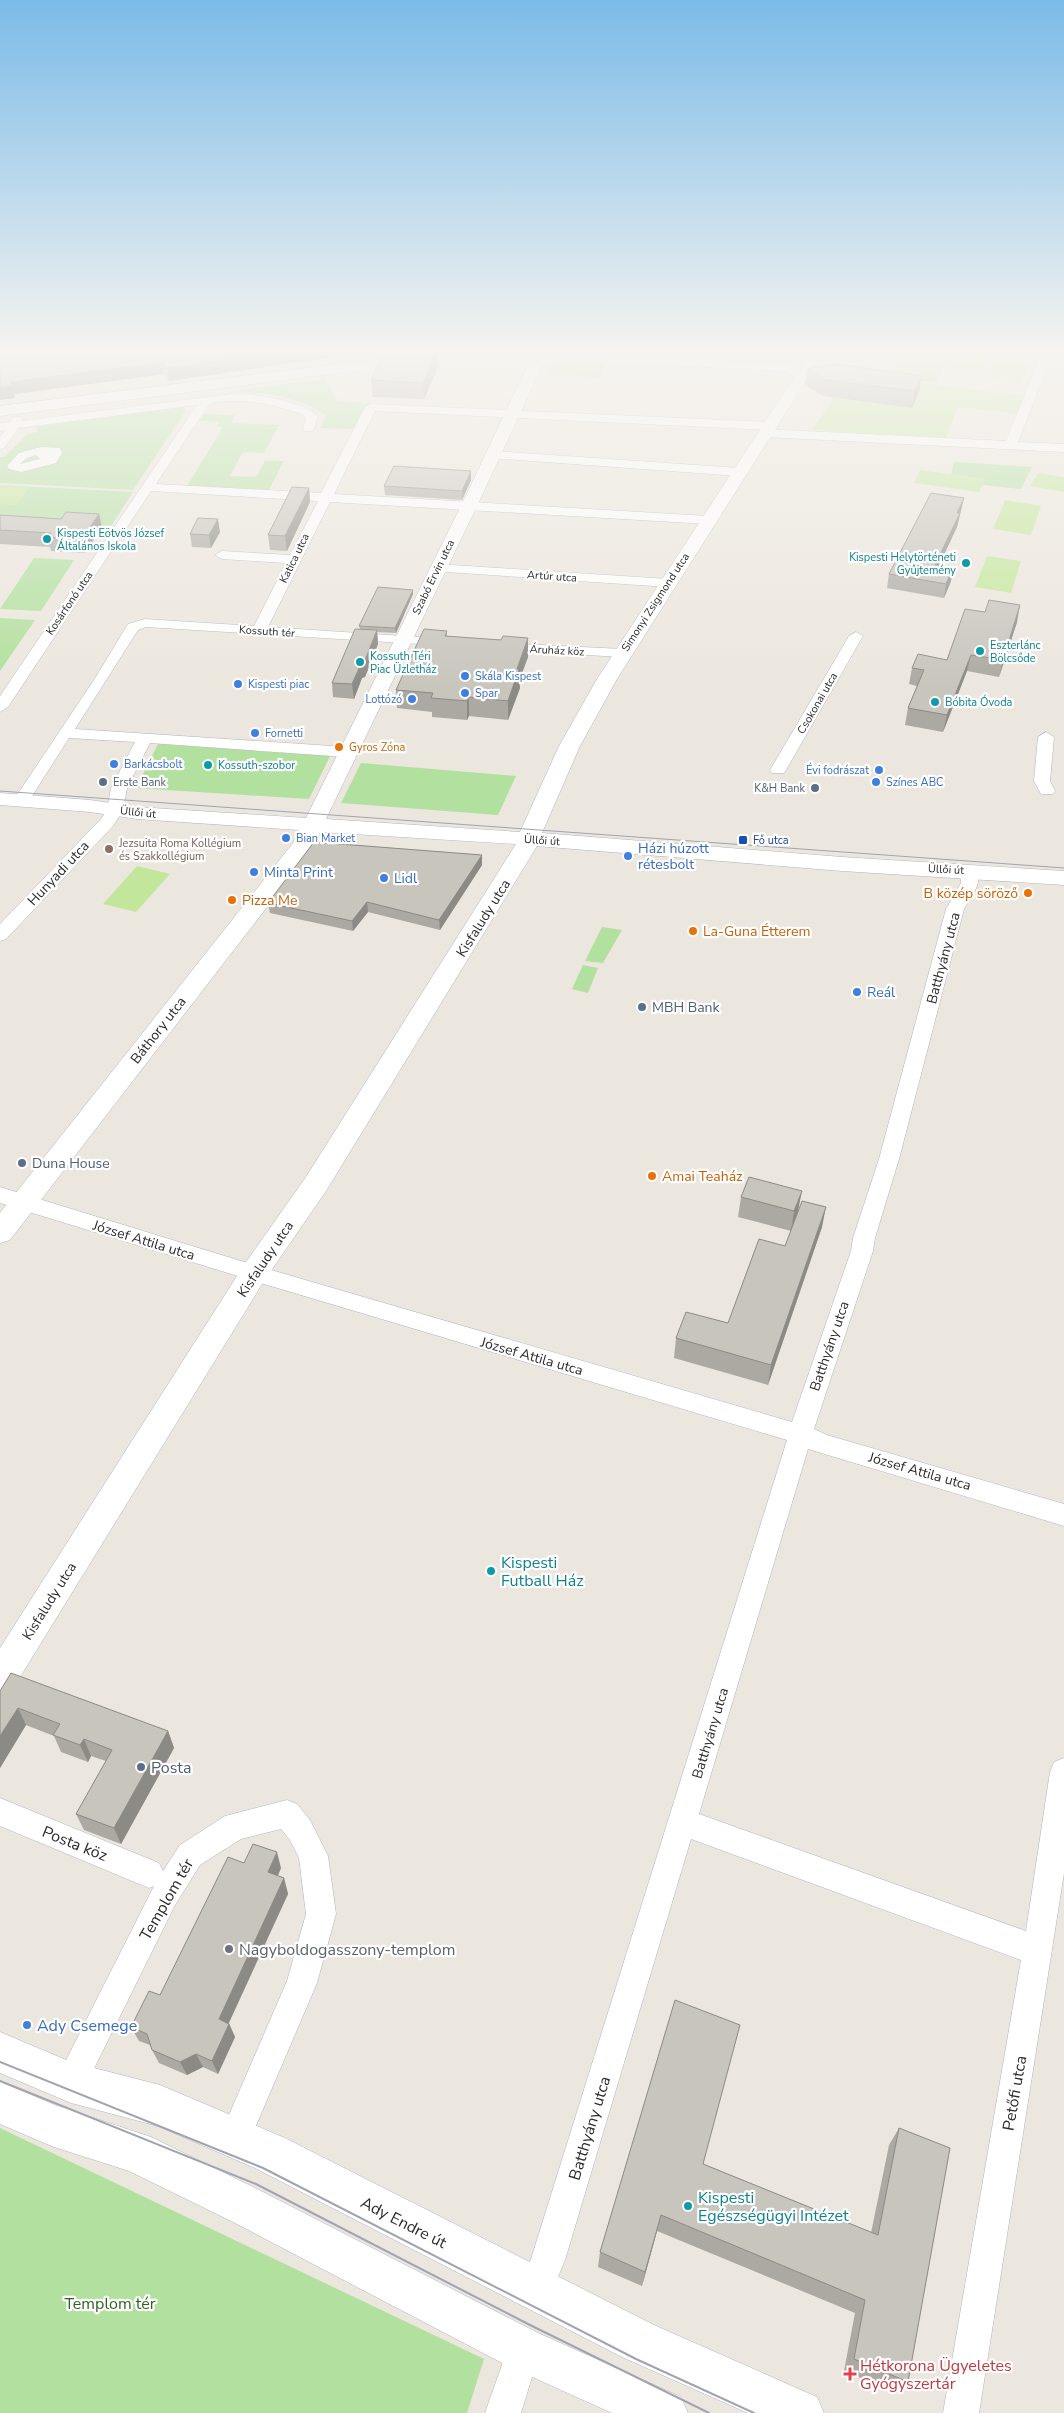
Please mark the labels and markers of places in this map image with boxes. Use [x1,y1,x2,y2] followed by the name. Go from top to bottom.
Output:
[57,526,164,554] place label: Kispesti Eötvös József Általános Iskola
[41,533,53,545] marker: Kispesti Eötvös József Általános Iskola
[849,550,956,578] place label: Kispesti Helytörténeti Gyűjtemény
[960,557,972,569] marker: Kispesti Helytörténeti Gyűjtemény
[990,638,1041,666] place label: Eszterlánc Bölcsőde
[974,645,986,657] marker: Eszterlánc Bölcsőde
[370,649,436,677] place label: Kossuth Téri Piac Üzletház
[354,656,366,668] marker: Kossuth Téri Piac Üzletház
[475,669,541,684] place label: Skála Kispest
[459,670,471,682] marker: Skála Kispest
[248,677,309,692] place label: Kispesti piac
[232,678,244,690] marker: Kispesti piac
[475,686,498,701] place label: Spar
[459,687,471,699] marker: Spar
[365,692,402,707] place label: Lottózó
[406,693,418,705] marker: Lottózó
[945,694,1013,710] place label: Bóbita Óvoda
[929,696,941,708] marker: Bóbita Óvoda
[265,726,303,741] place label: Fornetti
[249,727,261,739] marker: Fornetti
[349,740,405,755] place label: Gyros Zóna
[333,741,345,753] marker: Gyros Zóna
[124,757,183,772] place label: Barkácsbolt
[108,758,120,770] marker: Barkácsbolt
[218,758,295,773] place label: Kossuth-szobor
[202,759,214,771] marker: Kossuth-szobor
[806,762,869,778] place label: Évi fodrászat
[873,764,885,776] marker: Évi fodrászat
[113,775,167,790] place label: Erste Bank
[886,775,943,790] place label: Színes ABC
[97,776,109,788] marker: Erste Bank
[870,776,882,788] marker: Színes ABC
[754,781,805,796] place label: K&H Bank
[809,782,821,794] marker: K&H Bank
[296,831,355,846] place label: Bian Market
[280,832,292,844] marker: Bian Market
[753,833,789,848] place label: Fő utca
[737,834,749,846] marker: Fő utca
[118,836,241,864] place label: Jezsuita Roma Kollégium és Szakkollégium
[638,839,709,874] place label: Házi húzott rétesbolt
[103,843,115,855] marker: Jezsuita Roma Kollégium és Szakkollégium
[622,850,634,862] marker: Házi húzott rétesbolt
[264,863,333,882] place label: Minta Print
[248,866,260,878] marker: Minta Print
[394,869,418,888] place label: Lidl
[378,872,390,884] marker: Lidl
[924,884,1018,903] place label: B közép söröző
[1022,887,1034,899] marker: B közép söröző
[242,891,297,910] place label: Pizza Me
[226,894,238,906] marker: Pizza Me
[703,922,810,941] place label: La-Guna Étterem
[687,925,699,937] marker: La-Guna Étterem
[867,983,896,1002] place label: Reál
[851,986,863,998] marker: Reál
[652,998,721,1017] place label: MBH Bank
[636,1001,648,1013] marker: MBH Bank
[32,1154,110,1173] place label: Duna House
[16,1157,28,1169] marker: Duna House
[662,1167,743,1186] place label: Amai Teaház
[646,1170,658,1182] marker: Amai Teaház
[501,1552,584,1592] place label: Kispesti Futball Ház
[485,1565,497,1577] marker: Kispesti Futball Ház
[151,1757,191,1779] place label: Posta
[135,1761,147,1773] marker: Posta
[239,1939,455,1961] place label: Nagyboldogasszony-templom
[223,1943,235,1955] marker: Nagyboldogasszony-templom
[37,2015,137,2037] place label: Ady Csemege
[21,2019,33,2031] marker: Ady Csemege
[698,2187,849,2227] place label: Kispesti Egészségügyi Intézet
[682,2200,694,2212] marker: Kispesti Egészségügyi Intézet
[860,2355,1012,2395] place label: Hétkorona Ügyeletes Gyógyszertár
[844,2368,856,2380] marker: Hétkorona Ügyeletes Gyógyszertár

